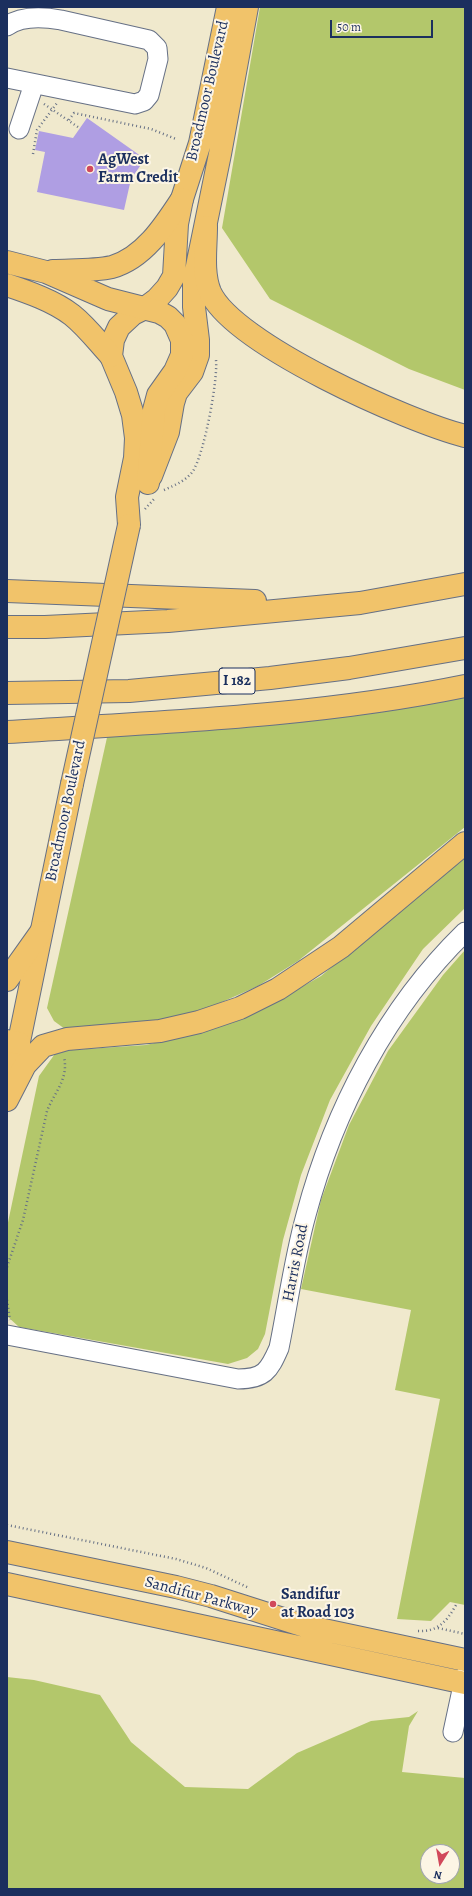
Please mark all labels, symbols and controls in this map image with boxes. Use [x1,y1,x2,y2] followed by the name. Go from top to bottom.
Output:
[332,12,435,38] scale bar
[182,19,234,163] street label: Broadmoor Boulevard
[337,19,361,35] text: 50 m
[98,150,178,188] place label: AgWest Farm Credit
[85,164,95,174] marker: AgWest Farm Credit
[219,668,255,694] road number: I 182
[42,739,90,883] street label: Broadmoor Boulevard
[279,1222,313,1304] street label: Harris Road
[142,1573,260,1621] street label: Sandifur Parkway
[281,1585,355,1623] place label: Sandifur at Road 103
[268,1599,278,1609] marker: Sandifur at Road 103
[420,1844,460,1884] north arrow
[432,1867,443,1883] text: N

